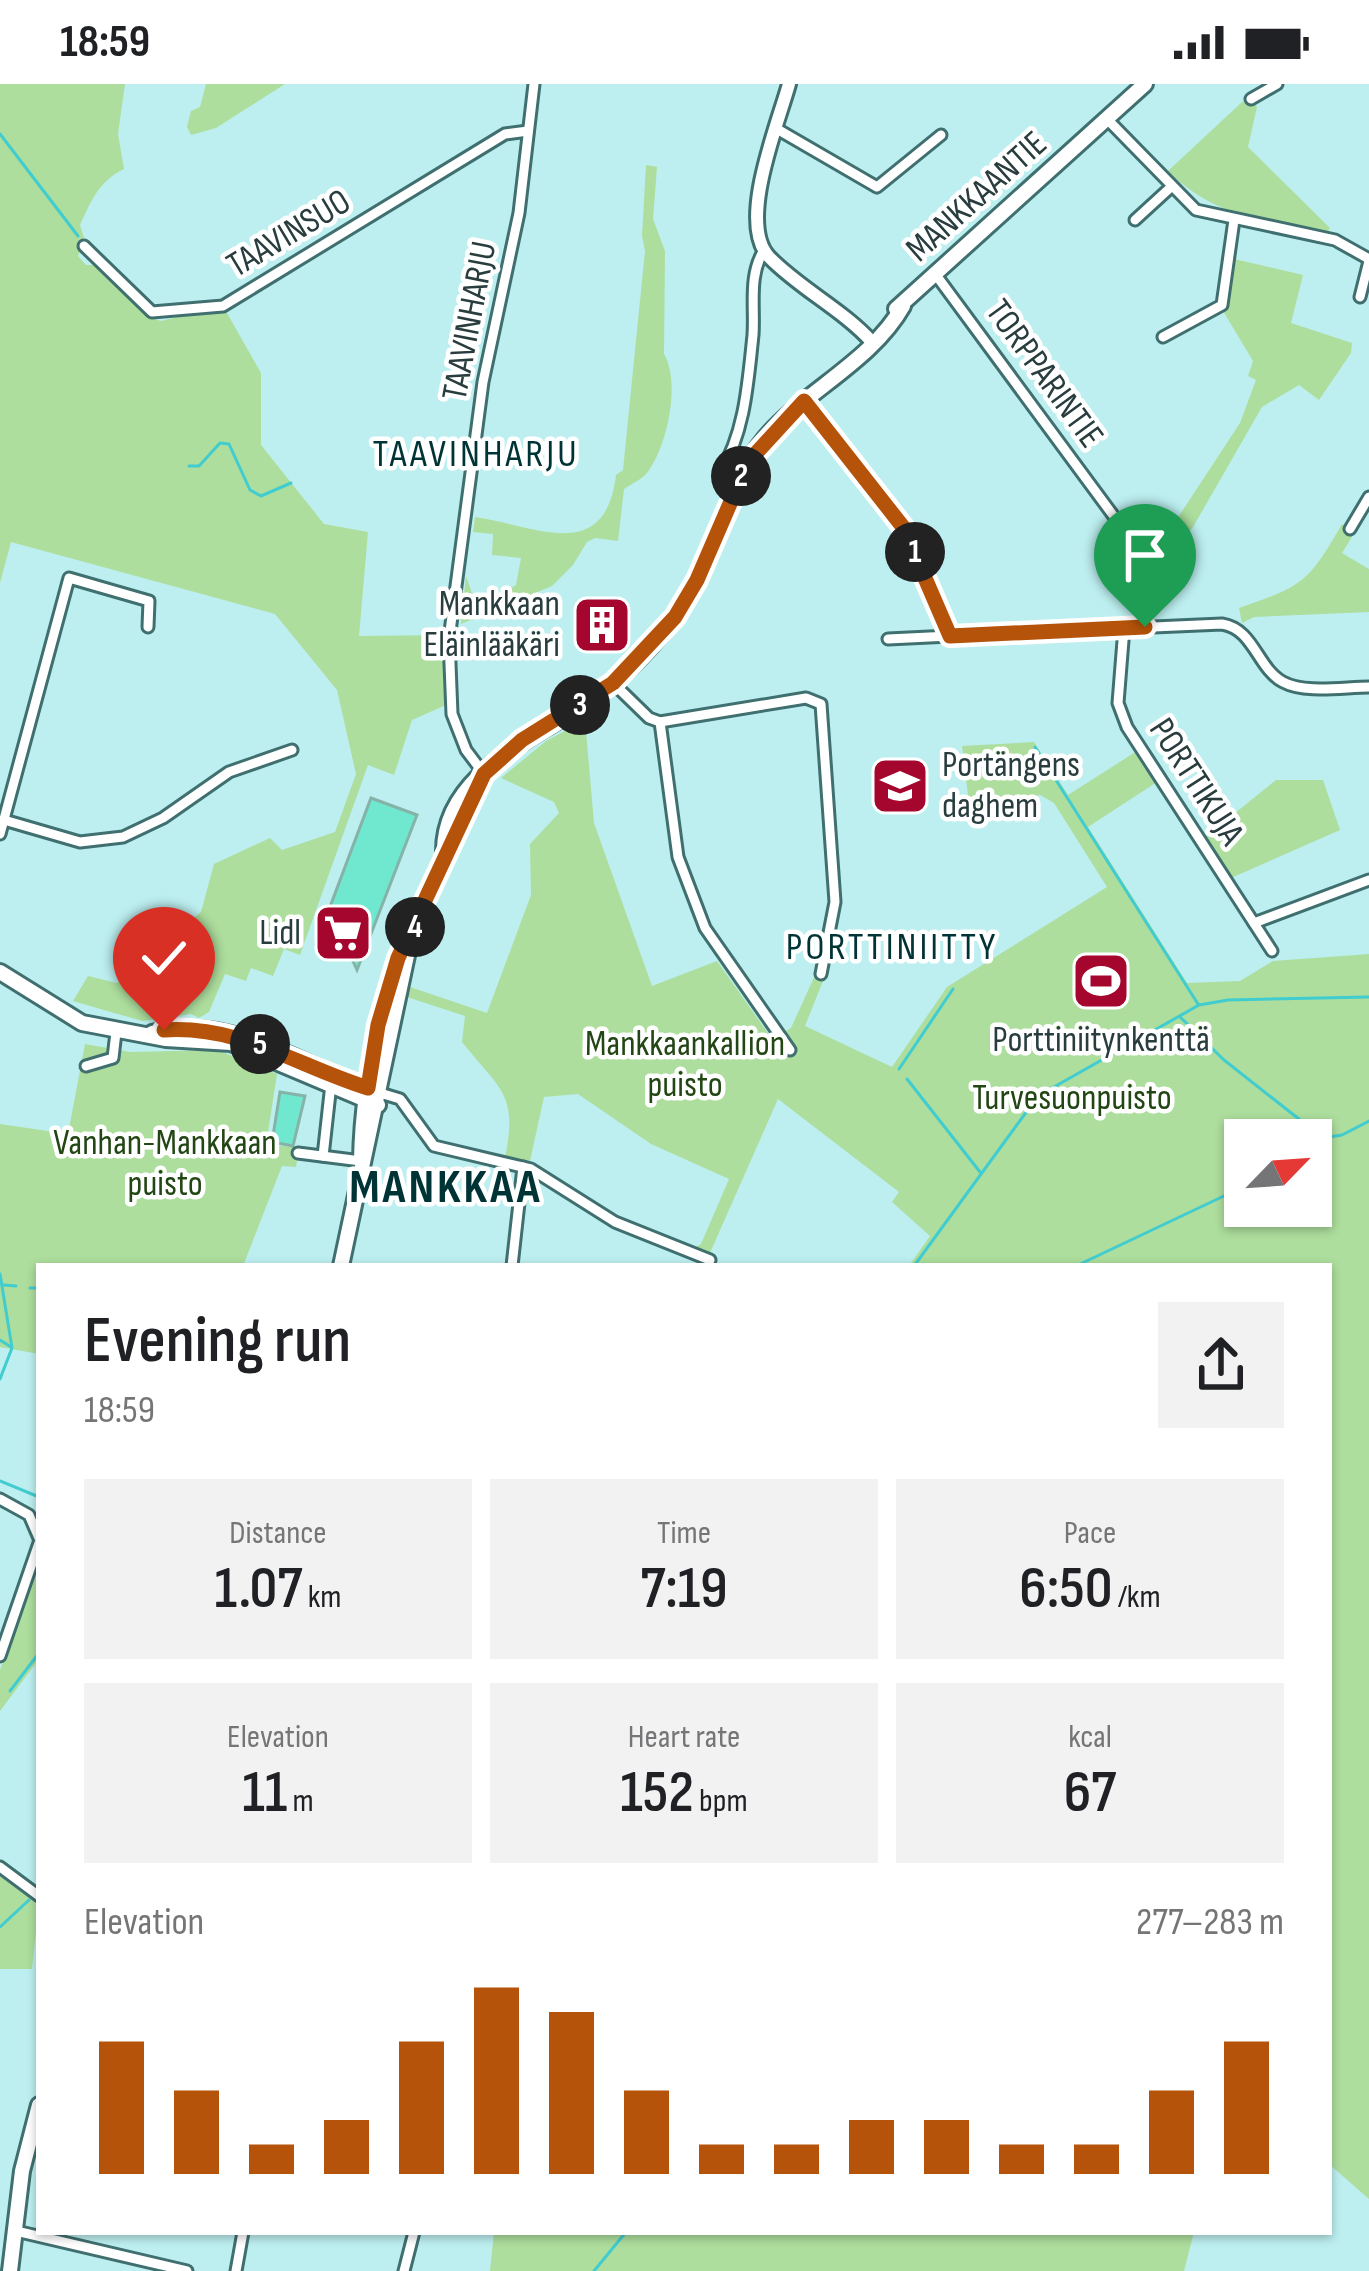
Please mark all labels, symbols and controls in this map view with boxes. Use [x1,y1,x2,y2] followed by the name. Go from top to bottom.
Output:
[60,15,150,70] text: 18:59
[898,123,1056,271] street label: MANKKAANTIE
[220,180,358,288] street label: TAAVINSUO
[434,238,506,404] street label: TAAVINHARJU
[976,292,1112,456] street label: TORPPARINTIE
[372,431,580,478] district label: TAAVINHARJU
[711,446,771,506] pin: 2
[734,456,748,496] text: 2
[1094,504,1196,627] pin
[885,522,945,582] pin: 1
[1112,522,1178,588] icon: arrive
[909,532,921,572] text: 1
[423,583,560,667] place label: Mankkaan Eläinlääkäri
[571,594,633,656] building icon: Mankkaan Eläinlääkäri
[550,675,610,735] pin: 3
[573,685,587,725] text: 3
[1139,711,1253,854] street label: PORTTIKUJA
[942,744,1080,828] place label: Portängens daghem
[869,755,931,817] school or university icon: Portängens daghem
[385,897,445,957] pin: 4
[312,902,374,964] supermarket icon: Lidl
[113,907,215,1030] pin
[407,907,423,947] text: 4
[259,912,301,955] place label: Lidl
[786,924,998,971] district label: PORTTINIITTY
[131,925,197,991] icon: check
[1070,950,1132,1012] sports icon: Porttiniitynkenttä
[230,1014,290,1074] pin: 5
[992,1019,1210,1062] place label: Porttiniitynkenttä
[585,1023,785,1107] park label: Mankkaankallion puisto
[253,1024,267,1064] text: 5
[972,1077,1172,1120] park label: Turvesuonpuisto
[1224,1119,1332,1227] north arrow
[1224,1119,1332,1227] map controls
[53,1122,277,1206] park label: Vanhan-Mankkaan puisto
[349,1159,543,1216] district label: MANKKAA
[84,1302,351,1381] text: Evening run
[1158,1302,1284,1428] button: share
[84,1387,155,1434] text: 18:59
[229,1513,327,1553] text: Distance
[657,1513,711,1553] text: Time
[1064,1513,1116,1553] text: Pace
[214,1553,303,1625] text: 1.07
[640,1553,728,1625] text: 7:19
[1019,1553,1112,1625] text: 6:50
[303,1577,342,1617] text: km
[1112,1577,1161,1617] text: /km
[227,1717,329,1757] text: Elevation
[628,1717,740,1757] text: Heart rate
[1068,1717,1112,1757] text: kcal
[242,1757,287,1829] text: 11
[620,1757,694,1829] text: 152
[1064,1757,1116,1829] text: 67
[287,1781,314,1821] text: m
[694,1781,748,1821] text: bpm
[84,1899,204,1946] text: Elevation
[1136,1899,1284,1946] text: 277–283 m

